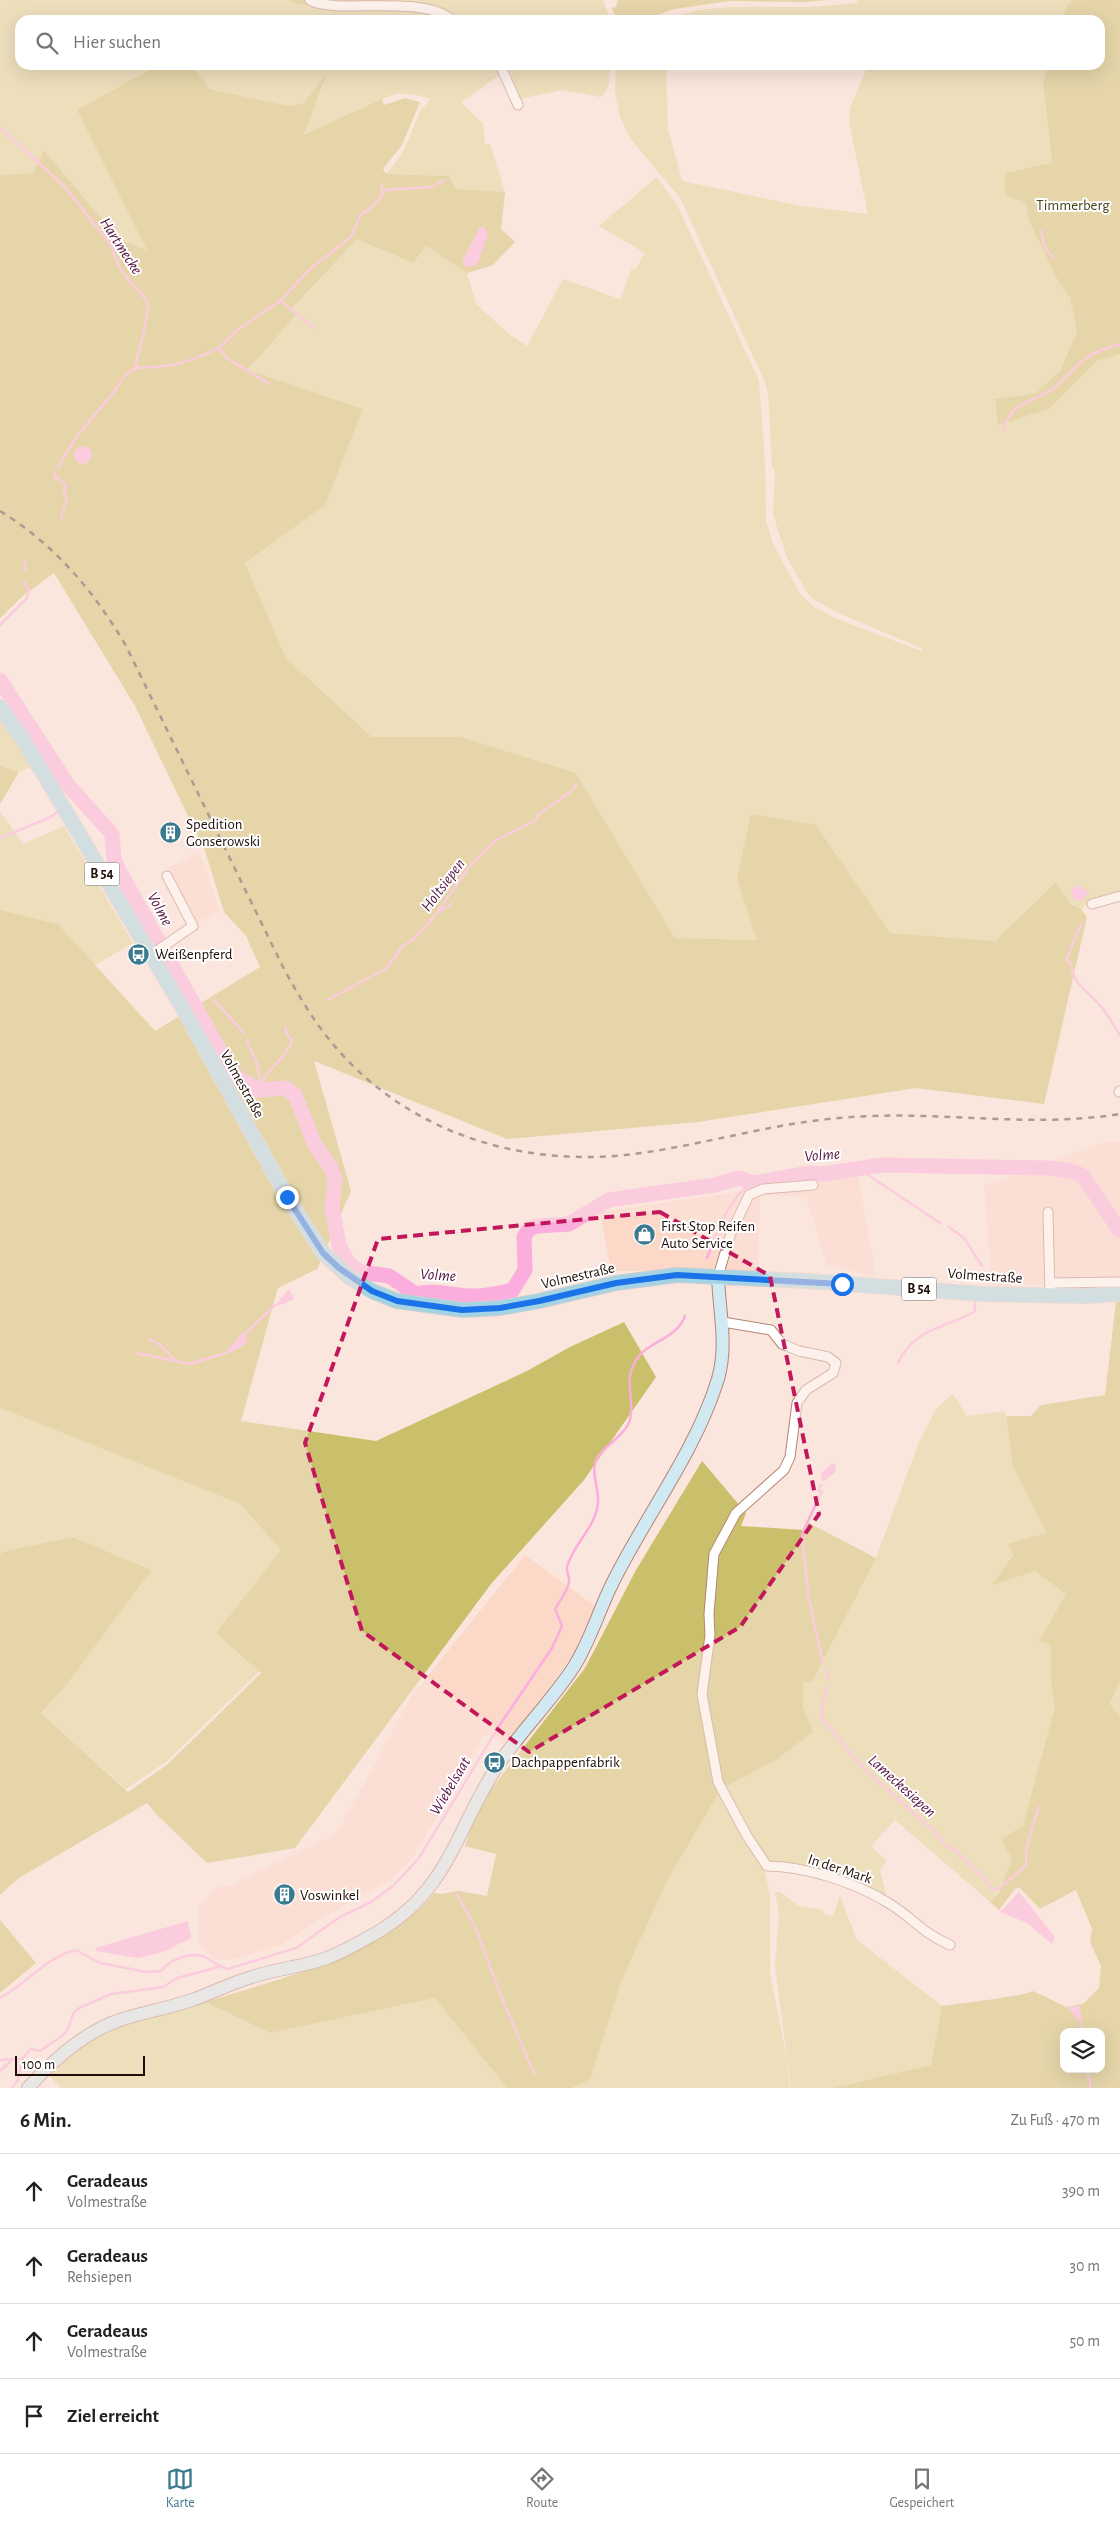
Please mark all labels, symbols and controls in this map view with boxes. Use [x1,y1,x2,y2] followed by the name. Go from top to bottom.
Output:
[15,15,1105,70] search box
[33,29,61,57] icon: search
[73,33,161,52] text: Hier suchen
[1036,198,1110,213] park label: Timmerberg
[97,215,145,277] water label: Hartmecke
[186,817,260,849] place label: Spedition Gonserowski
[158,821,182,845] building icon: Spedition Gonserowski
[418,856,469,915] water label: Holtsiepen
[84,862,120,886] road number: B 54
[144,889,176,929] water label: Volme
[127,942,151,966] bus stop icon: Weißenpferd
[155,947,233,962] place label: Weißenpferd
[217,1048,267,1120] street label: Volmestraße
[804,1145,840,1165] water label: Volme
[276,1186,299,1209] route end
[661,1219,755,1251] place label: First Stop Reifen Auto Service
[633,1223,657,1247] shop icon: First Stop Reifen Auto Service
[540,1260,616,1292] street label: Volmestraße
[420,1266,456,1284] water label: Volme
[947,1266,1023,1286] street label: Volmestraße
[831,1273,854,1296] route start
[902,1278,936,1300] road number: B 54
[483,1750,507,1774] bus stop icon: Dachpappenfabrik
[865,1752,939,1821] water label: Lameckesiepen
[427,1754,474,1818] water label: Wiebelsaat
[511,1755,620,1770] place label: Dachpappenfabrik
[806,1852,874,1886] street label: In der Mark
[272,1883,296,1907] building icon: Voswinkel
[300,1888,359,1903] place label: Voswinkel
[1060,2028,1105,2073] map controls
[1060,2028,1105,2073] button: layers
[15,2053,145,2076] scale bar
[22,2058,55,2072] text: 100 m
[20,2110,71,2131] text: 6 Min.
[1011,2112,1100,2128] text: Zu Fuß · 470 m
[67,2172,148,2191] text: Geradeaus
[20,2177,48,2205] icon: ahead
[1062,2183,1100,2199] text: 390 m
[67,2194,147,2210] text: Volmestraße
[67,2247,148,2266] text: Geradeaus
[20,2252,48,2280] icon: ahead
[1070,2258,1100,2274] text: 30 m
[67,2269,132,2285] text: Rehsiepen
[67,2322,148,2341] text: Geradeaus
[20,2327,48,2355] icon: ahead
[1069,2333,1100,2349] text: 50 m
[67,2344,147,2360] text: Volmestraße
[20,2402,48,2430] icon: arrive
[67,2407,159,2426] text: Ziel erreicht
[166,2465,195,2512] tab: Karte
[526,2465,558,2512] tab: Route
[889,2465,954,2512] tab: Gespeichert

